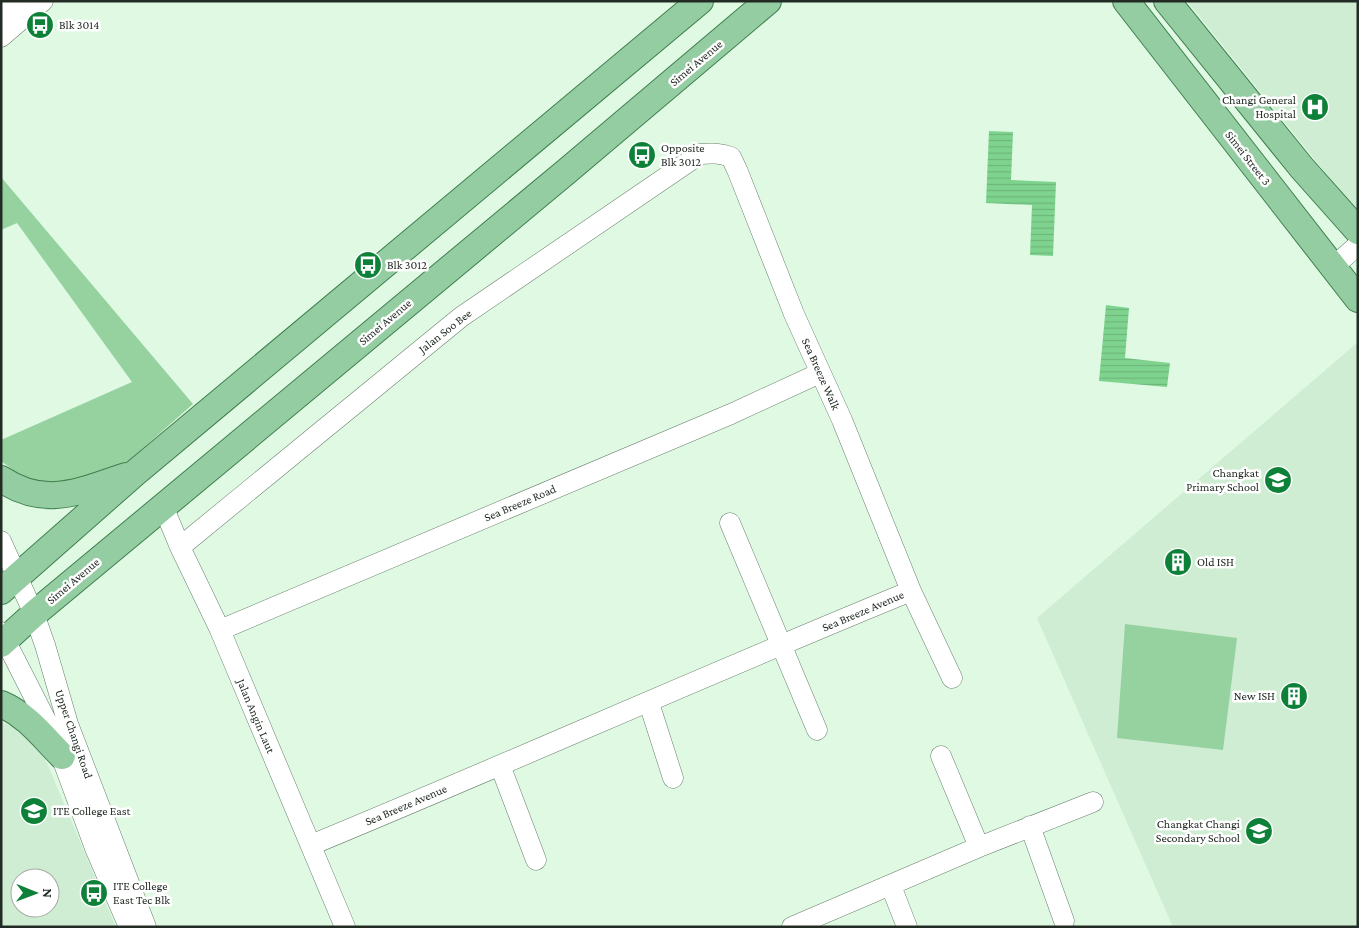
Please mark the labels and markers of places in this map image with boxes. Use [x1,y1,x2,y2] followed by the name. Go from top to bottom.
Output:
[25,10,55,40] bus stop icon: Blk 3014
[59,18,99,32] place label: Blk 3014
[1300,92,1330,122] hospital icon: Changi General Hospital
[1222,93,1296,121] place label: Changi General Hospital
[627,140,657,170] bus stop icon: Opposite Blk 3012
[661,141,705,169] place label: Opposite Blk 3012
[353,250,383,280] bus stop icon: Blk 3012
[387,258,427,272] place label: Blk 3012
[1263,465,1293,495] school or university icon: Changkat Primary School
[1186,466,1260,494] place label: Changkat Primary School
[1163,547,1193,577] building icon: Old ISH
[1197,555,1234,569] place label: Old ISH
[1279,681,1309,711] building icon: New ISH
[1234,689,1275,703] place label: New ISH
[19,796,49,826] school or university icon: ITE College East
[53,804,132,818] place label: ITE College East
[1244,816,1274,846] school or university icon: Changkat Changi Secondary School
[1156,817,1240,845] place label: Changkat Changi Secondary School
[79,878,109,908] bus stop icon: ITE College East Tec Blk
[113,879,170,907] place label: ITE College East Tec Blk

